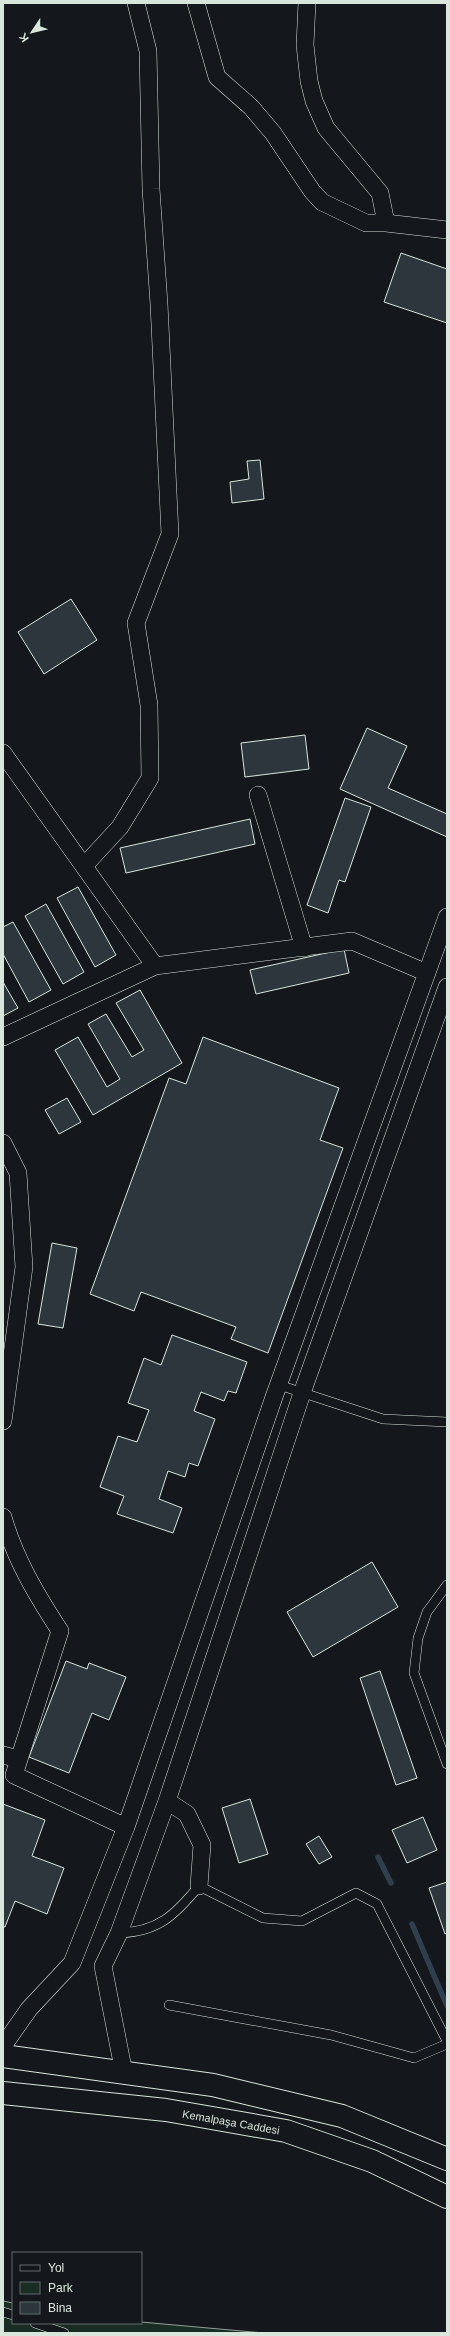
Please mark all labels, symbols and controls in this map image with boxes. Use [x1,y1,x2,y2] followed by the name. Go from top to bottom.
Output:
[12,12,52,52] north arrow
[17,31,31,44] text: K
[181,2108,281,2136] street label: Kemalpaşa Caddesi
[12,2252,142,2324] legend
[48,2261,64,2275] text: Yol
[48,2281,74,2295] text: Park
[48,2301,72,2315] text: Bina

